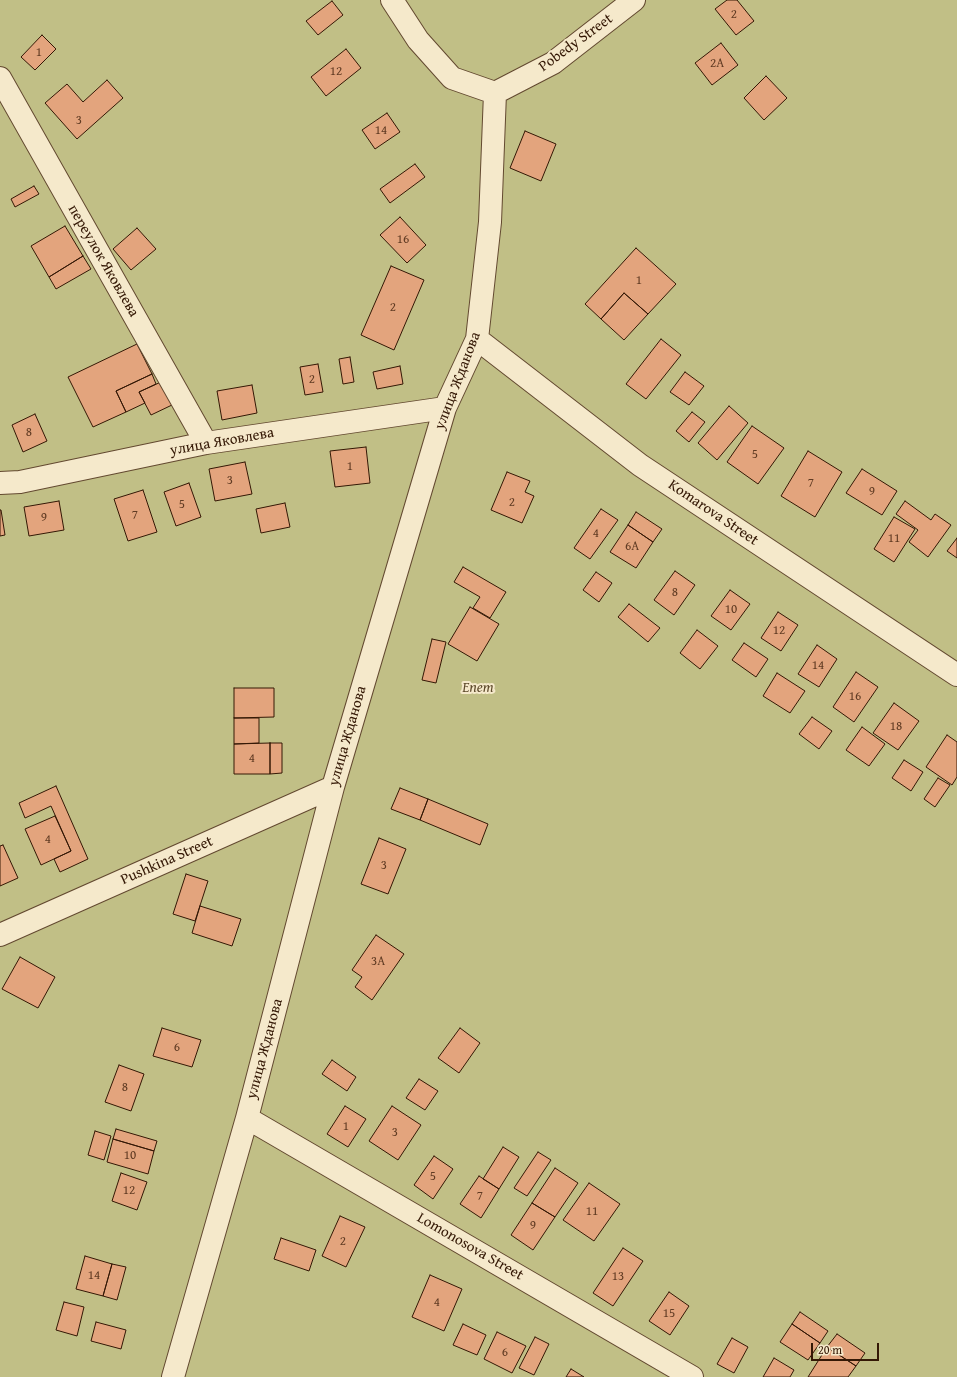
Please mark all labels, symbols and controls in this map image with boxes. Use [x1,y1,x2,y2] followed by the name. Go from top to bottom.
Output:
[731,7,737,23] house number: 2
[535,10,617,76] street label: Pobedy Street
[36,45,42,61] house number: 1
[710,56,724,72] house number: 2А
[330,64,342,80] house number: 12
[76,113,82,129] house number: 3
[375,123,387,139] house number: 14
[64,202,142,320] street label: переулок Яковлева
[397,232,409,248] house number: 16
[636,273,642,289] house number: 1
[390,300,396,316] house number: 2
[431,330,485,432] street label: улица Жданова
[309,372,315,388] house number: 2
[169,424,275,460] street label: улица Яковлева
[26,425,32,441] house number: 8
[752,447,758,463] house number: 5
[347,459,353,475] house number: 1
[227,473,233,489] house number: 3
[665,476,761,550] street label: Komarova Street
[808,476,814,492] house number: 7
[869,484,875,500] house number: 9
[509,495,515,511] house number: 2
[179,497,185,513] house number: 5
[132,508,138,524] house number: 7
[41,510,47,526] house number: 9
[593,526,599,542] house number: 4
[888,531,900,547] house number: 11
[625,539,639,555] house number: 6А
[672,585,678,601] house number: 8
[725,602,737,618] house number: 10
[773,623,785,639] house number: 12
[812,658,824,674] house number: 14
[462,679,494,697] park label: Enem
[325,684,371,788] street label: улица Жданова
[849,689,861,705] house number: 16
[890,719,902,735] house number: 18
[249,751,255,767] house number: 4
[45,832,51,848] house number: 4
[118,833,216,889] street label: Pushkina Street
[381,858,387,874] house number: 3
[371,954,385,970] house number: 3А
[243,997,287,1101] street label: улица Жданова
[174,1040,180,1056] house number: 6
[122,1080,128,1096] house number: 8
[343,1119,349,1135] house number: 1
[392,1125,398,1141] house number: 3
[124,1148,136,1164] house number: 10
[430,1169,436,1185] house number: 5
[123,1183,135,1199] house number: 12
[477,1189,483,1205] house number: 7
[586,1204,598,1220] house number: 11
[414,1209,526,1285] street label: Lomonosova Street
[530,1218,536,1234] house number: 9
[340,1234,346,1250] house number: 2
[88,1268,100,1284] house number: 14
[612,1269,624,1285] house number: 13
[434,1295,440,1311] house number: 4
[663,1306,675,1322] house number: 15
[813,1335,881,1361] scale bar
[818,1341,842,1358] text: 20 m
[502,1345,508,1361] house number: 6

